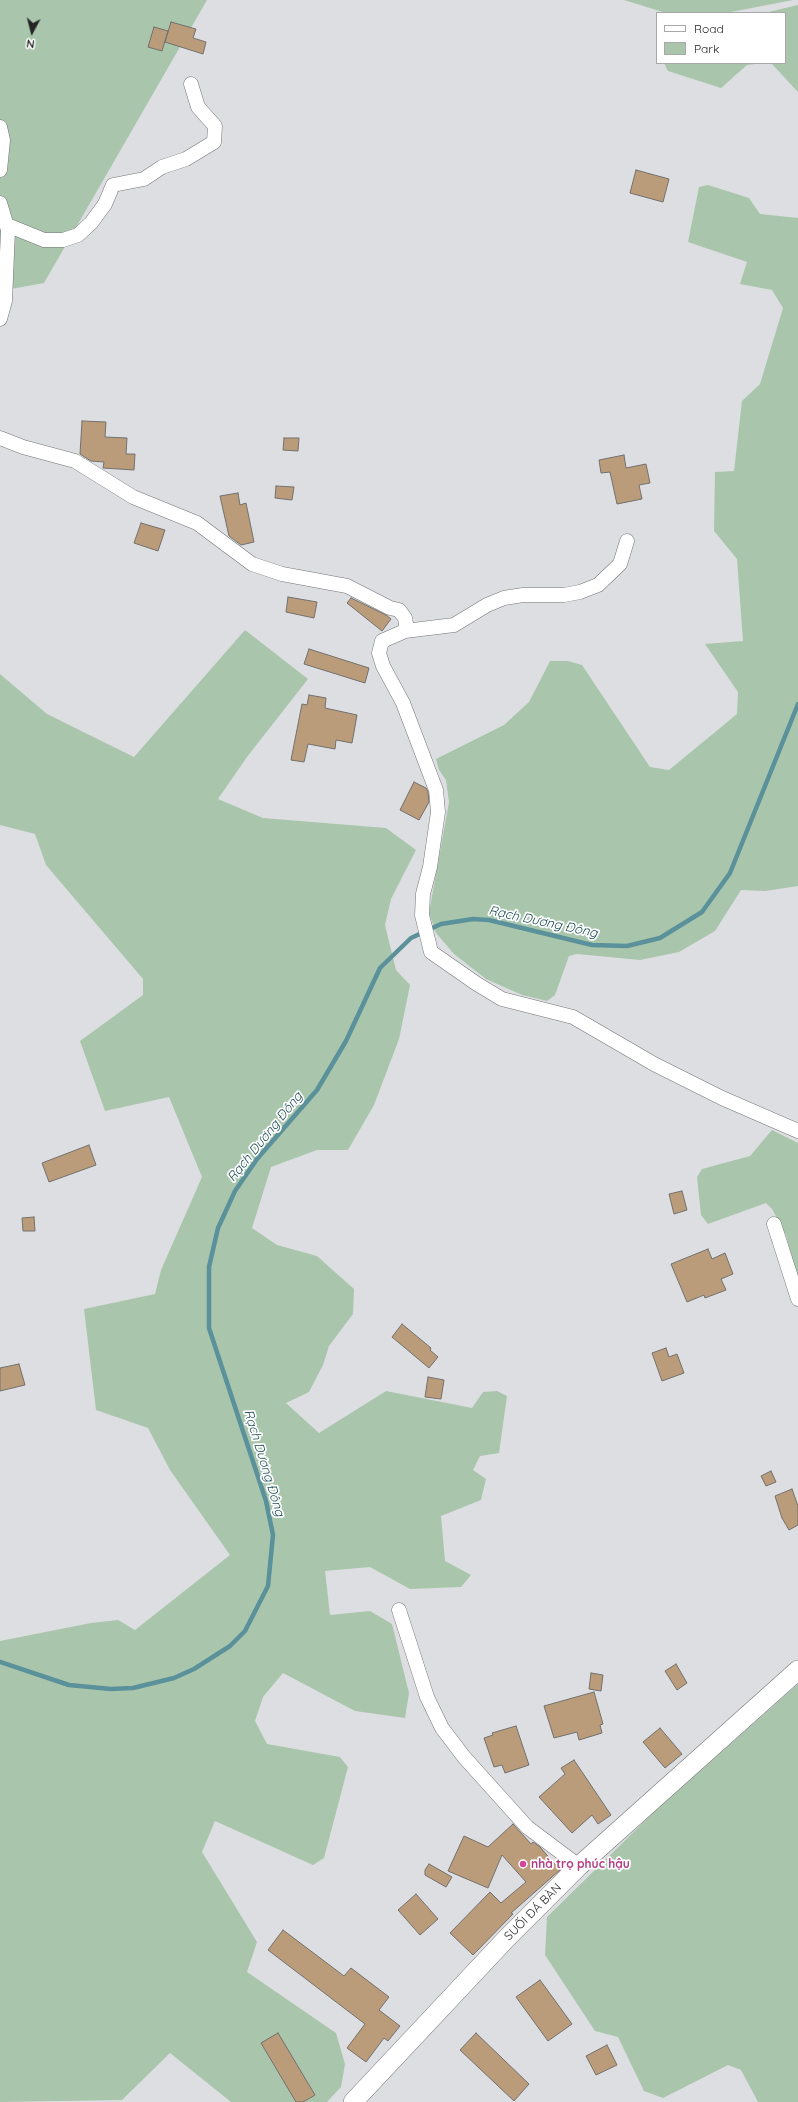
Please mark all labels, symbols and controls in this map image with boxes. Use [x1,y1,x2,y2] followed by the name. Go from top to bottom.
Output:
[12,12,52,52] north arrow
[656,12,786,64] legend
[694,21,724,36] text: Road
[26,36,35,51] text: N
[694,41,719,56] text: Park
[487,903,599,941] water label: Rạch Dương Đông
[224,1089,306,1185] water label: Rạch Dương Đông
[240,1408,288,1518] water label: Rạch Dương Đông
[531,1857,630,1871] place label: nhà trọ phúc hậu
[518,1859,528,1869] marker: nhà trọ phúc hậu
[501,1880,565,1944] street label: SUỐI ĐÁ BÀN

